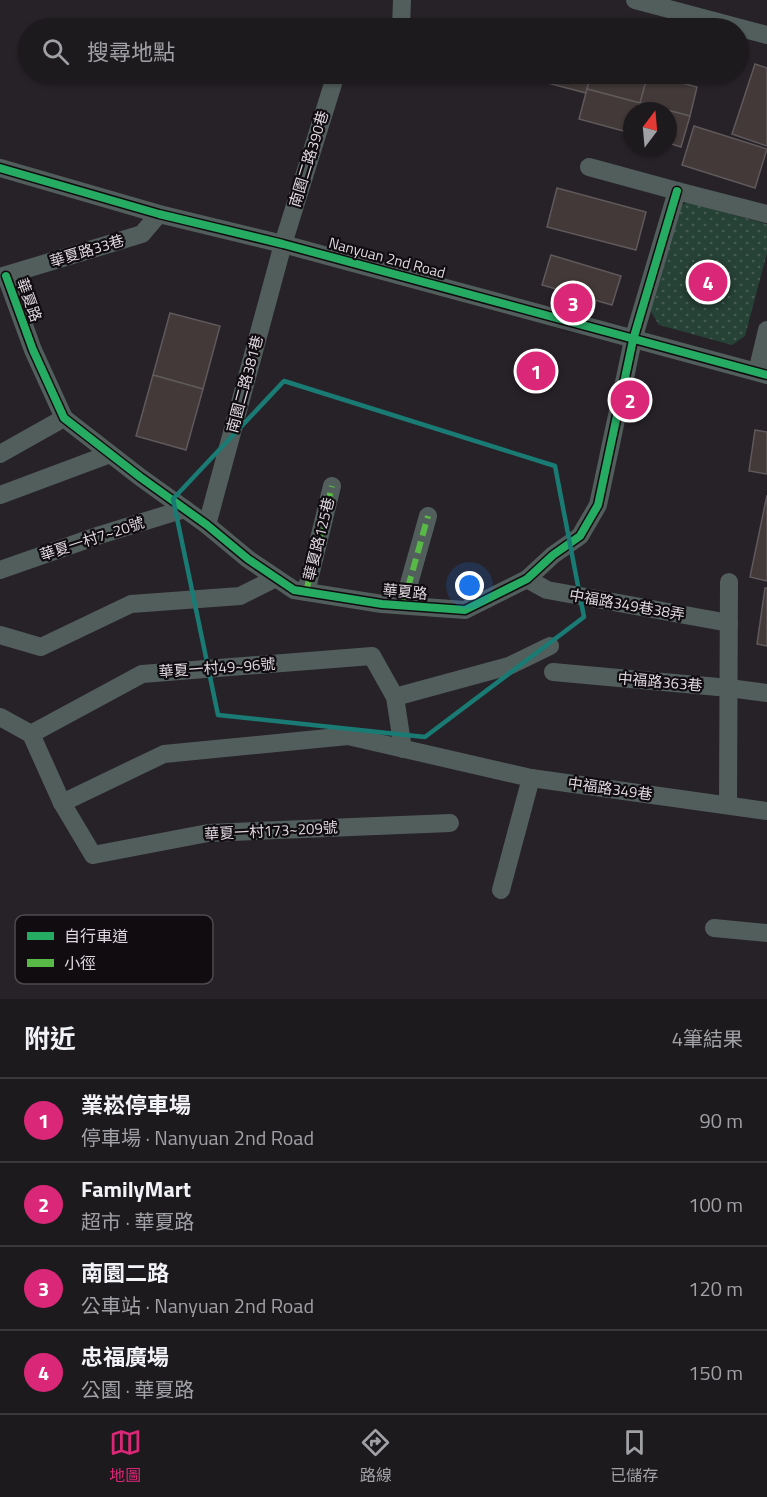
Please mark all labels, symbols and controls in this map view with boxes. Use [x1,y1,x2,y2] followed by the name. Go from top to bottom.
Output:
[18,18,749,84] search box
[39,35,72,68] icon: search
[87,35,175,69] text: 搜尋地點
[623,102,677,156] north arrow
[283,108,334,210] street label: 南園二路390巷
[47,228,127,273] street label: 華夏路33巷
[326,231,448,284] street label: Nanyuan 2nd Road
[688,260,728,304] pin: 4
[11,275,48,325] street label: 華夏路
[554,280,592,326] pin: 3
[220,332,269,435] street label: 南園二路381巷
[516,348,556,394] pin: 1
[610,378,650,422] pin: 2
[297,495,340,583] street label: 華夏路125巷
[37,511,147,566] street label: 華夏一村7~20號
[455,571,484,600] your location
[382,578,428,605] street label: 華夏路
[567,583,687,626] street label: 中福路349巷38弄
[158,652,276,683] street label: 華夏一村49~96號
[617,666,703,697] street label: 中福路363巷
[566,771,654,806] street label: 中福路349巷
[204,816,338,845] street label: 華夏一村173~209號
[15,915,213,984] legend
[64,924,128,948] text: 自行車道
[64,951,96,975] text: 小徑
[24,1019,76,1058] text: 附近
[672,1023,743,1054] text: 4筆結果
[81,1088,191,1122] text: 業崧停車場
[38,1105,49,1136] text: 1
[699,1105,743,1136] text: 90 m
[81,1122,314,1153] text: 停車場 · Nanyuan 2nd Road
[81,1172,191,1206] text: FamilyMart
[38,1189,49,1220] text: 2
[688,1189,743,1220] text: 100 m
[81,1206,194,1237] text: 超市 · 華夏路
[81,1256,169,1290] text: 南園二路
[38,1273,49,1304] text: 3
[688,1273,743,1304] text: 120 m
[81,1290,314,1321] text: 公車站 · Nanyuan 2nd Road
[81,1340,169,1374] text: 忠福廣場
[38,1357,49,1388] text: 4
[688,1357,743,1388] text: 150 m
[81,1374,194,1405] text: 公園 · 華夏路
[109,1426,142,1487] tab: 地圖
[359,1426,392,1487] tab: 路線
[610,1426,658,1487] tab: 已儲存

